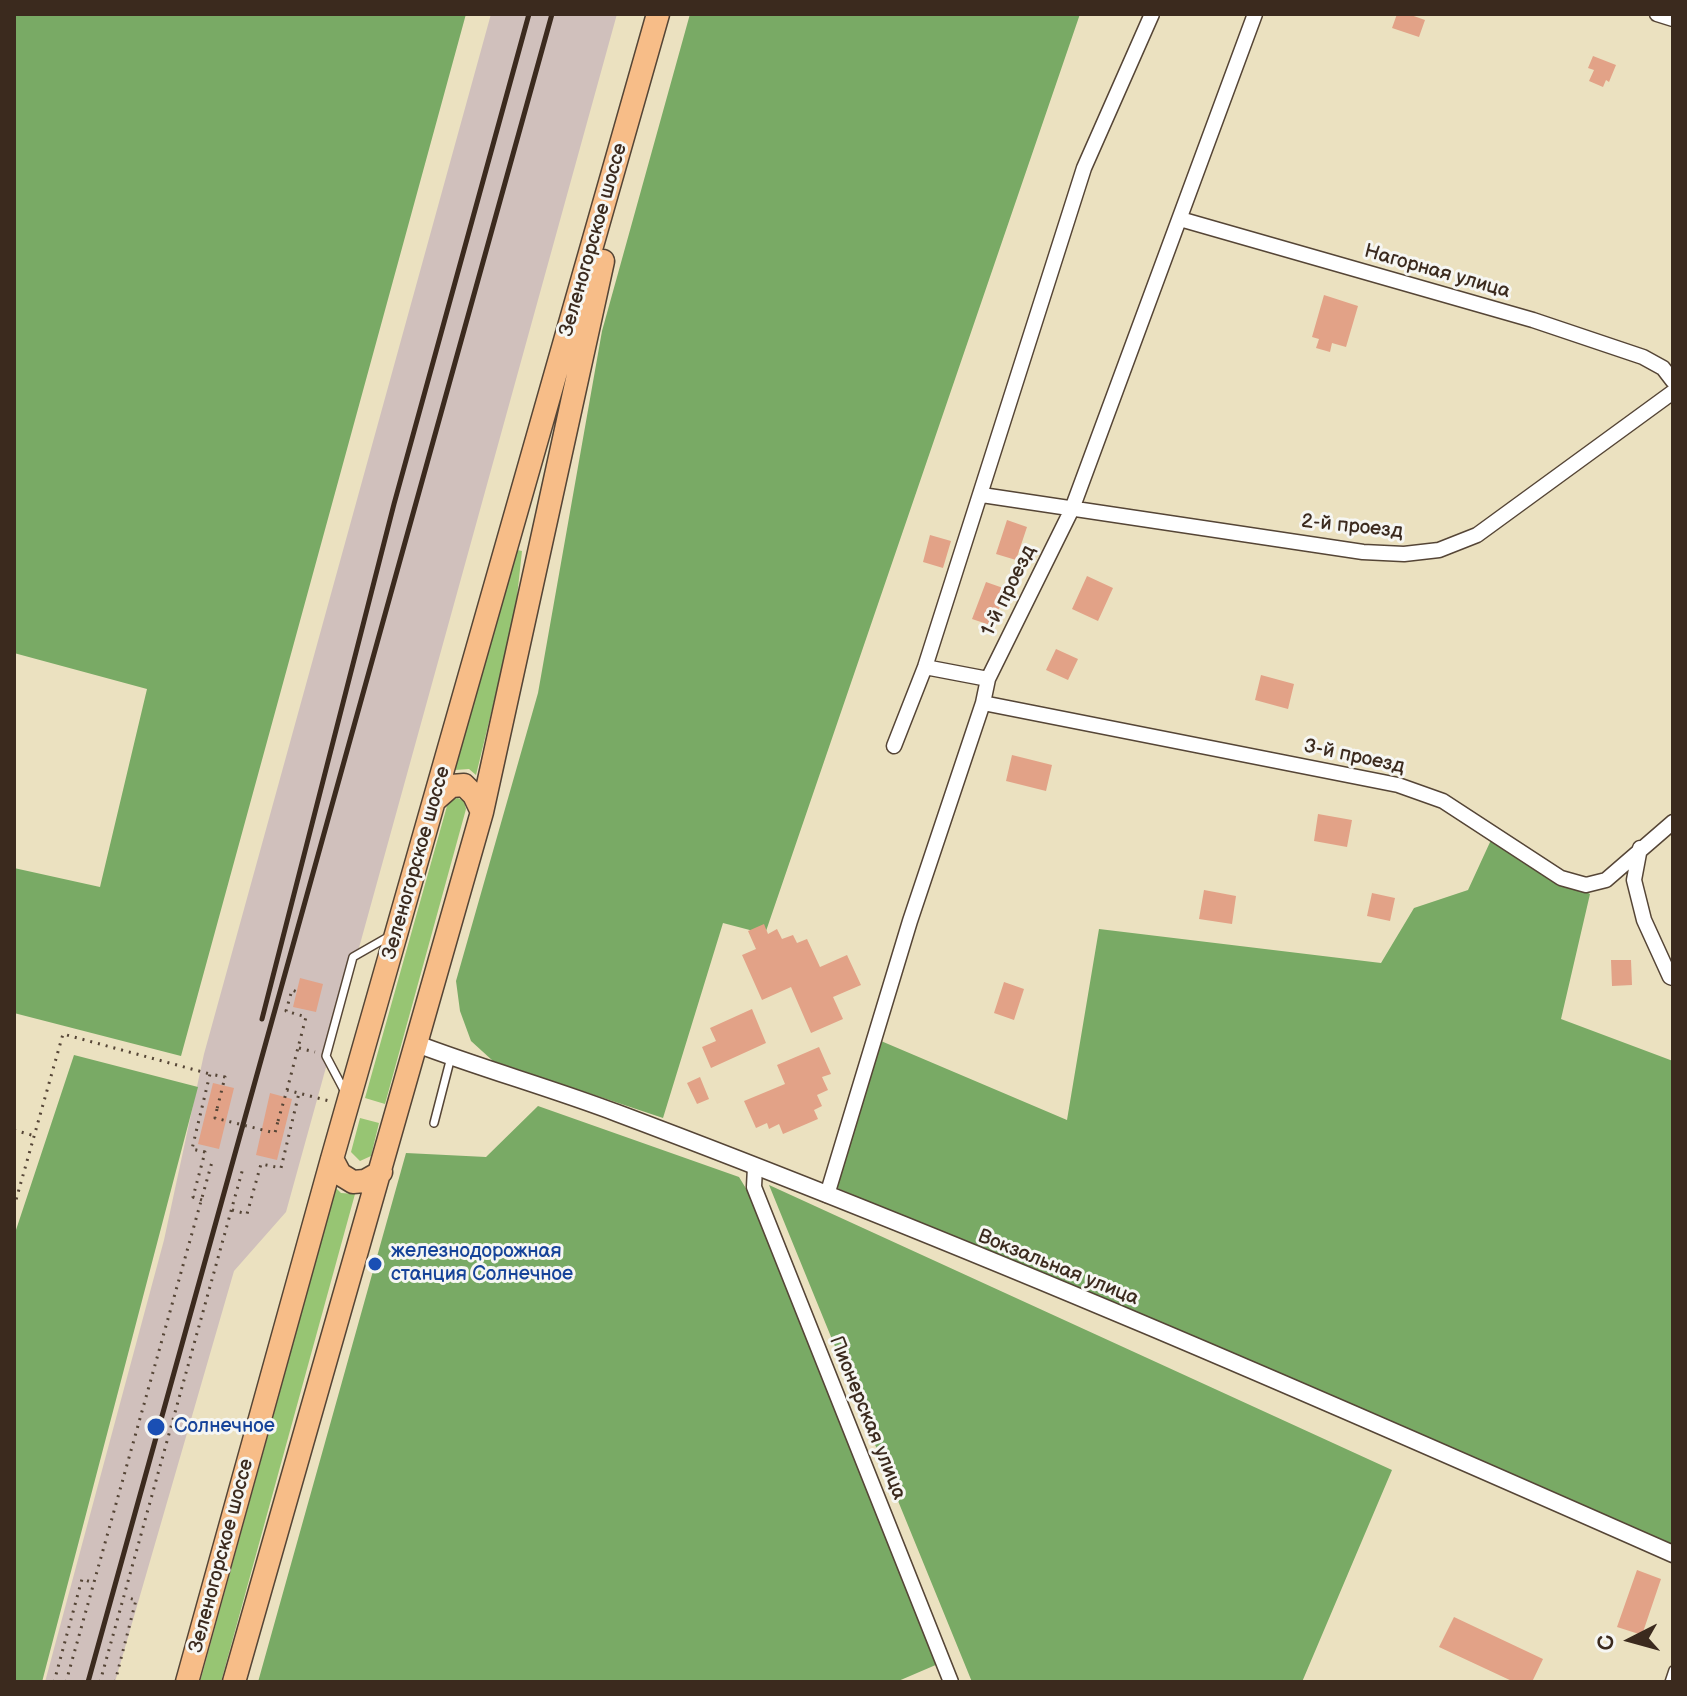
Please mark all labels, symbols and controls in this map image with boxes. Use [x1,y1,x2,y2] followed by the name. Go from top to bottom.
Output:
[555,141,633,339] street label: Зеленогорское шоссе
[1361,240,1513,304] street label: Нагорная улица
[1300,510,1404,544] street label: 2-й проезд
[977,542,1041,640] street label: 1-й проезд
[1301,735,1407,779] street label: 3-й проезд
[378,764,456,962] street label: Зеленогорское шоссе
[974,1225,1142,1311] street label: Вокзальная улица
[391,1240,573,1287] place label: железнодорожная станция Солнечное
[366,1255,384,1273] marker: железнодорожная станция Солнечное
[823,1333,911,1503] street label: Пионерская улица
[174,1415,275,1439] place label: Солнечное
[145,1416,167,1438] marker: Солнечное
[185,1456,259,1656] street label: Зеленогорское шоссе
[1591,1600,1671,1680] north arrow
[1592,1634,1621,1652] text: С

